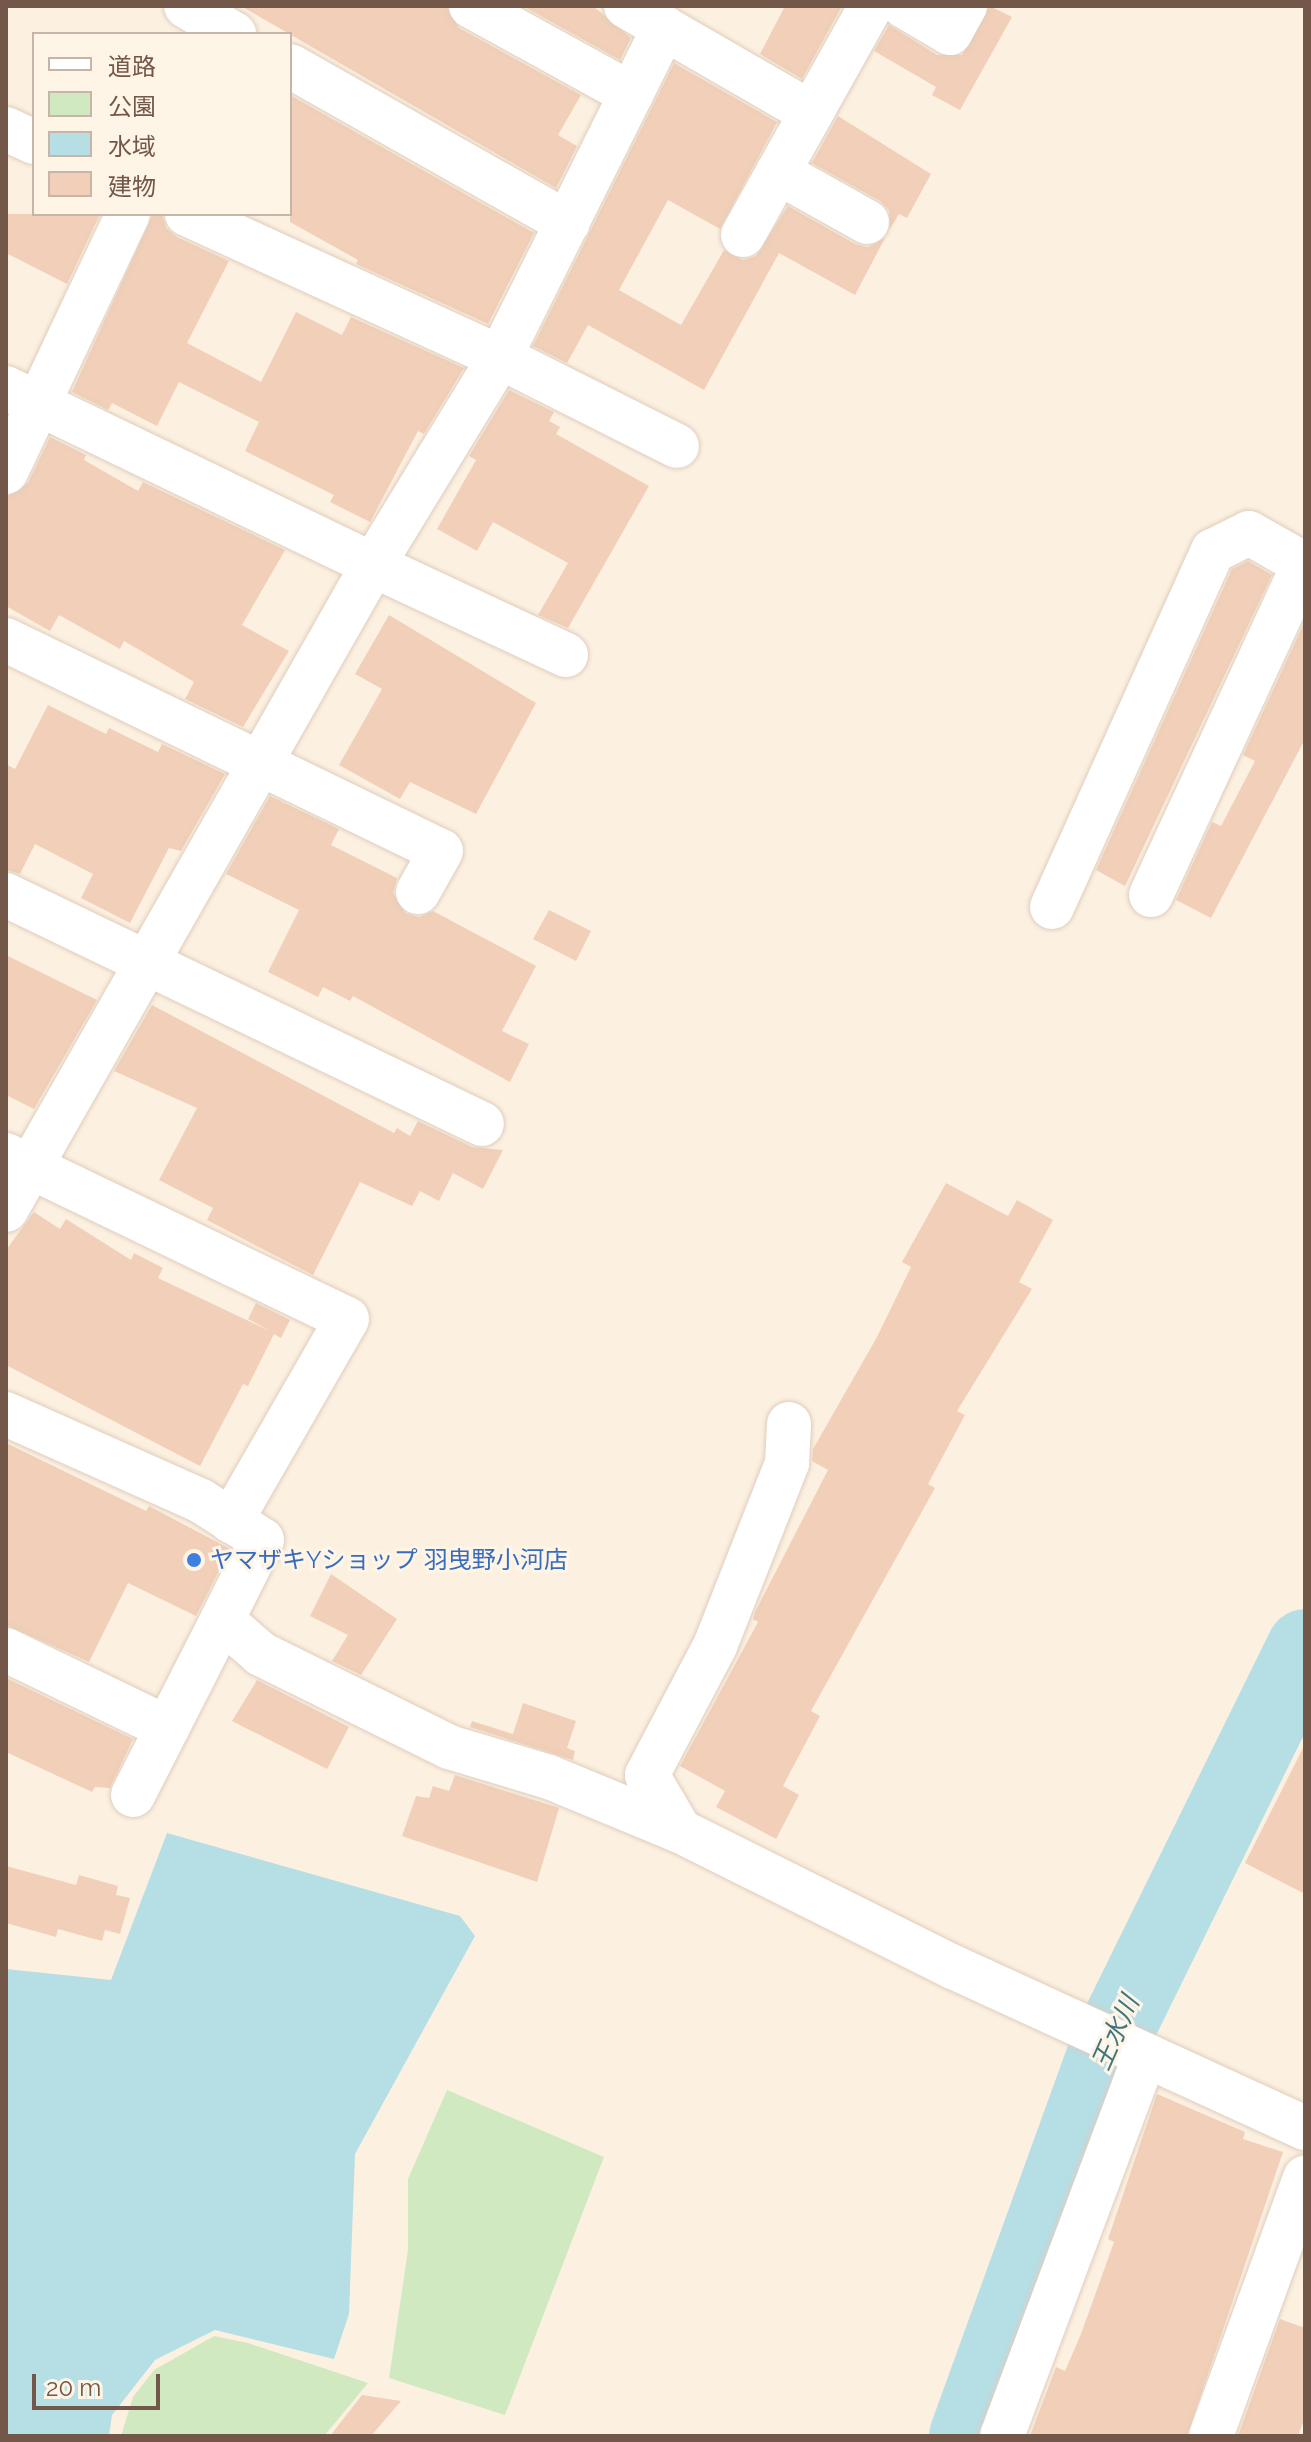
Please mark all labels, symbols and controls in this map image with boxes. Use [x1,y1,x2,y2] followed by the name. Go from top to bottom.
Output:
[32,32,292,216] legend
[108,52,156,81] text: 道路
[108,92,156,121] text: 公園
[108,132,156,161] text: 水域
[108,172,156,201] text: 建物
[210,1546,568,1574] place label: ヤマザキYショップ 羽曳野小河店
[185,1551,203,1569] marker: ヤマザキYショップ 羽曳野小河店
[1086,1991,1146,2075] water label: 王水川
[36,2358,164,2408] scale bar
[46,2373,101,2402] text: 20 m

